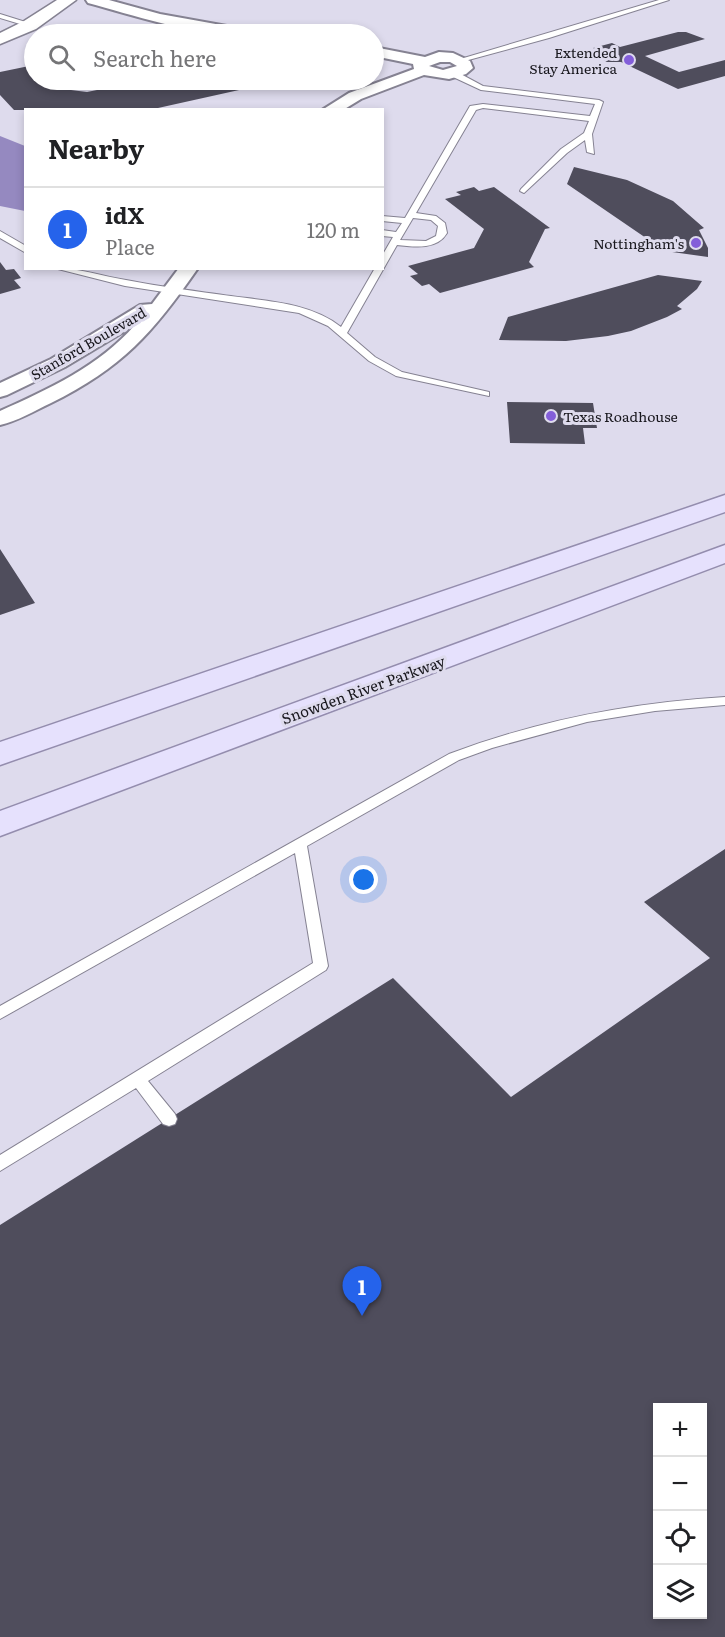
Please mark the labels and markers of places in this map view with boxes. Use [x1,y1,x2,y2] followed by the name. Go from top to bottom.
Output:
[529,42,617,78] place label: Extended Stay America
[622,53,636,67] marker: Extended Stay America
[593,233,684,253] place label: Nottingham's
[689,236,703,250] marker: Nottingham's
[563,406,678,426] place label: Texas Roadhouse
[544,409,558,423] marker: Texas Roadhouse
[342,1266,382,1316] pin: 1

